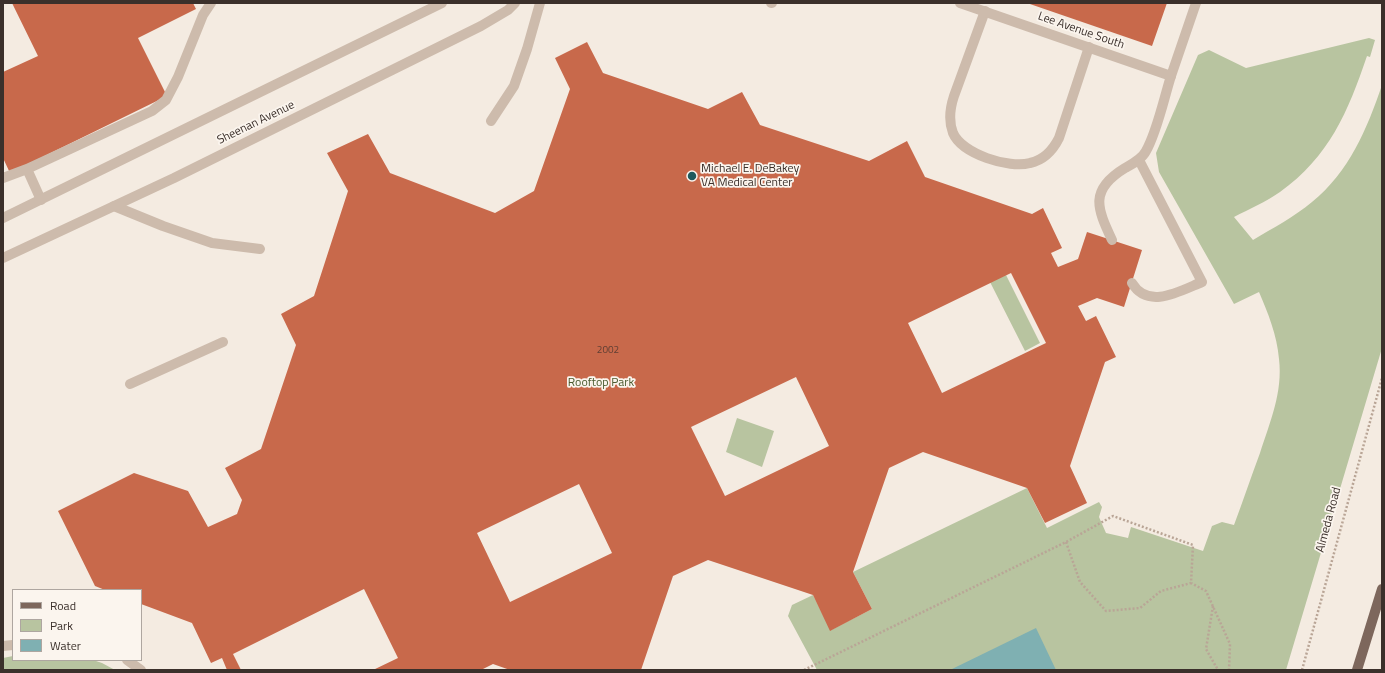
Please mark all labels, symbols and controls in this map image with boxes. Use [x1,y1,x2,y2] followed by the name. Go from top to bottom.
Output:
[1036,9,1126,53] street label: Lee Avenue South
[215,98,297,148] street label: Sheenan Avenue
[701,162,799,190] place label: Michael E. DeBakey VA Medical Center
[686,170,698,182] marker: Michael E. DeBakey VA Medical Center
[597,345,619,357] house number: 2002
[568,376,634,390] park label: Rooftop Park
[1313,486,1345,554] street label: Almeda Road
[12,589,142,661] legend
[50,596,76,615] text: Road
[50,616,73,635] text: Park
[50,636,81,655] text: Water

